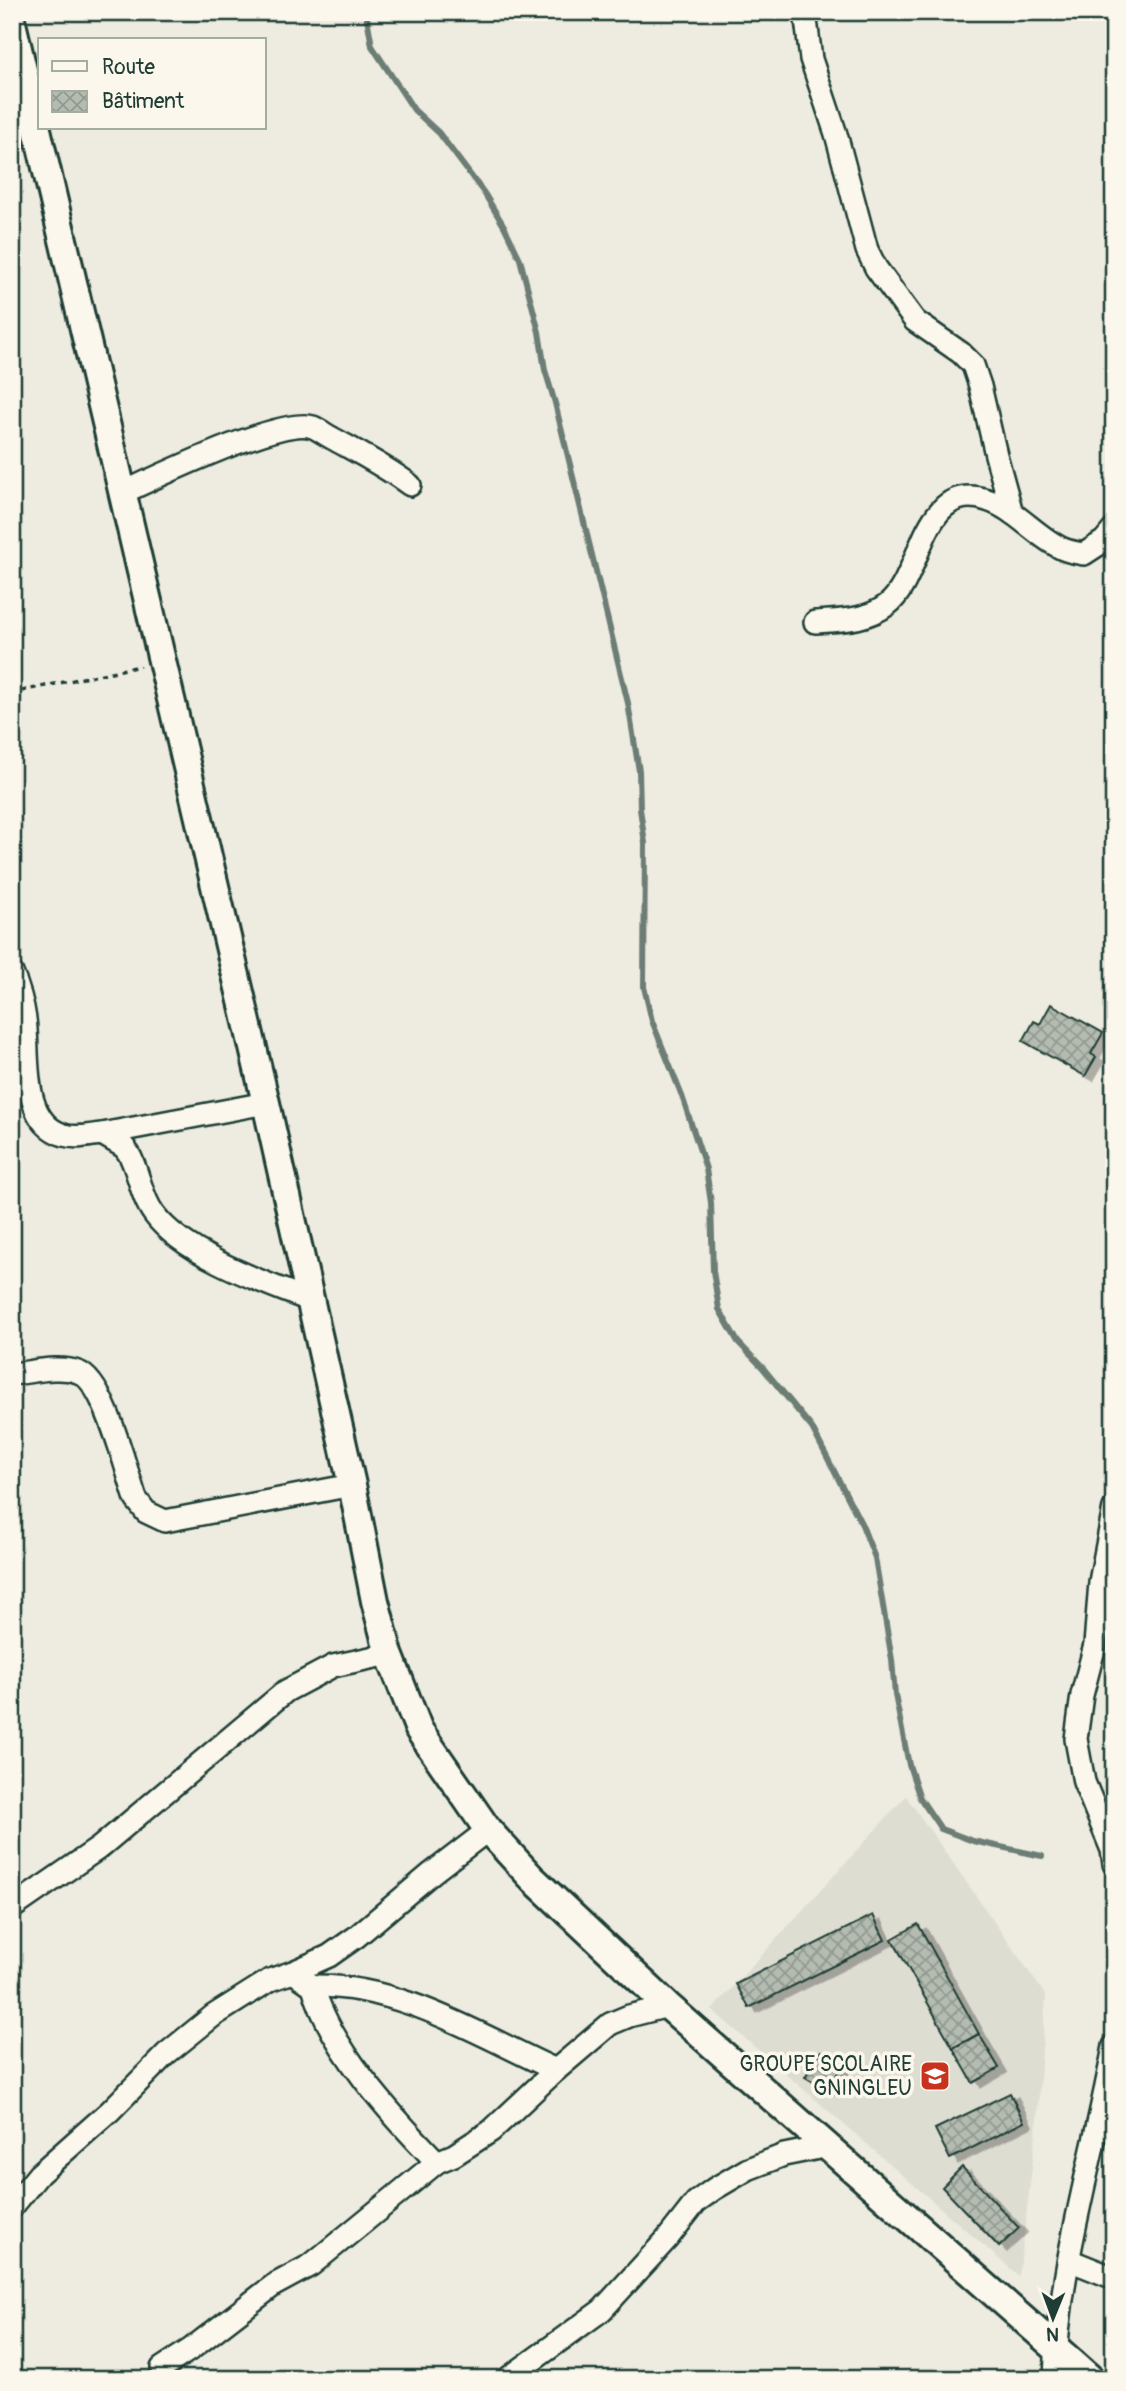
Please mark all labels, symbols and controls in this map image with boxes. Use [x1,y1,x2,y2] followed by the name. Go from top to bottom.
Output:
[38,38,266,130] legend
[102,54,155,81] text: Route
[102,88,185,115] text: Bâtiment
[739,2051,912,2102] place label: GROUPE SCOLAIRE GNINGLEU
[918,2059,952,2093] school or university icon: GROUPE SCOLAIRE GNINGLEU
[1018,2282,1088,2352] north arrow
[1046,2322,1059,2346] text: N

